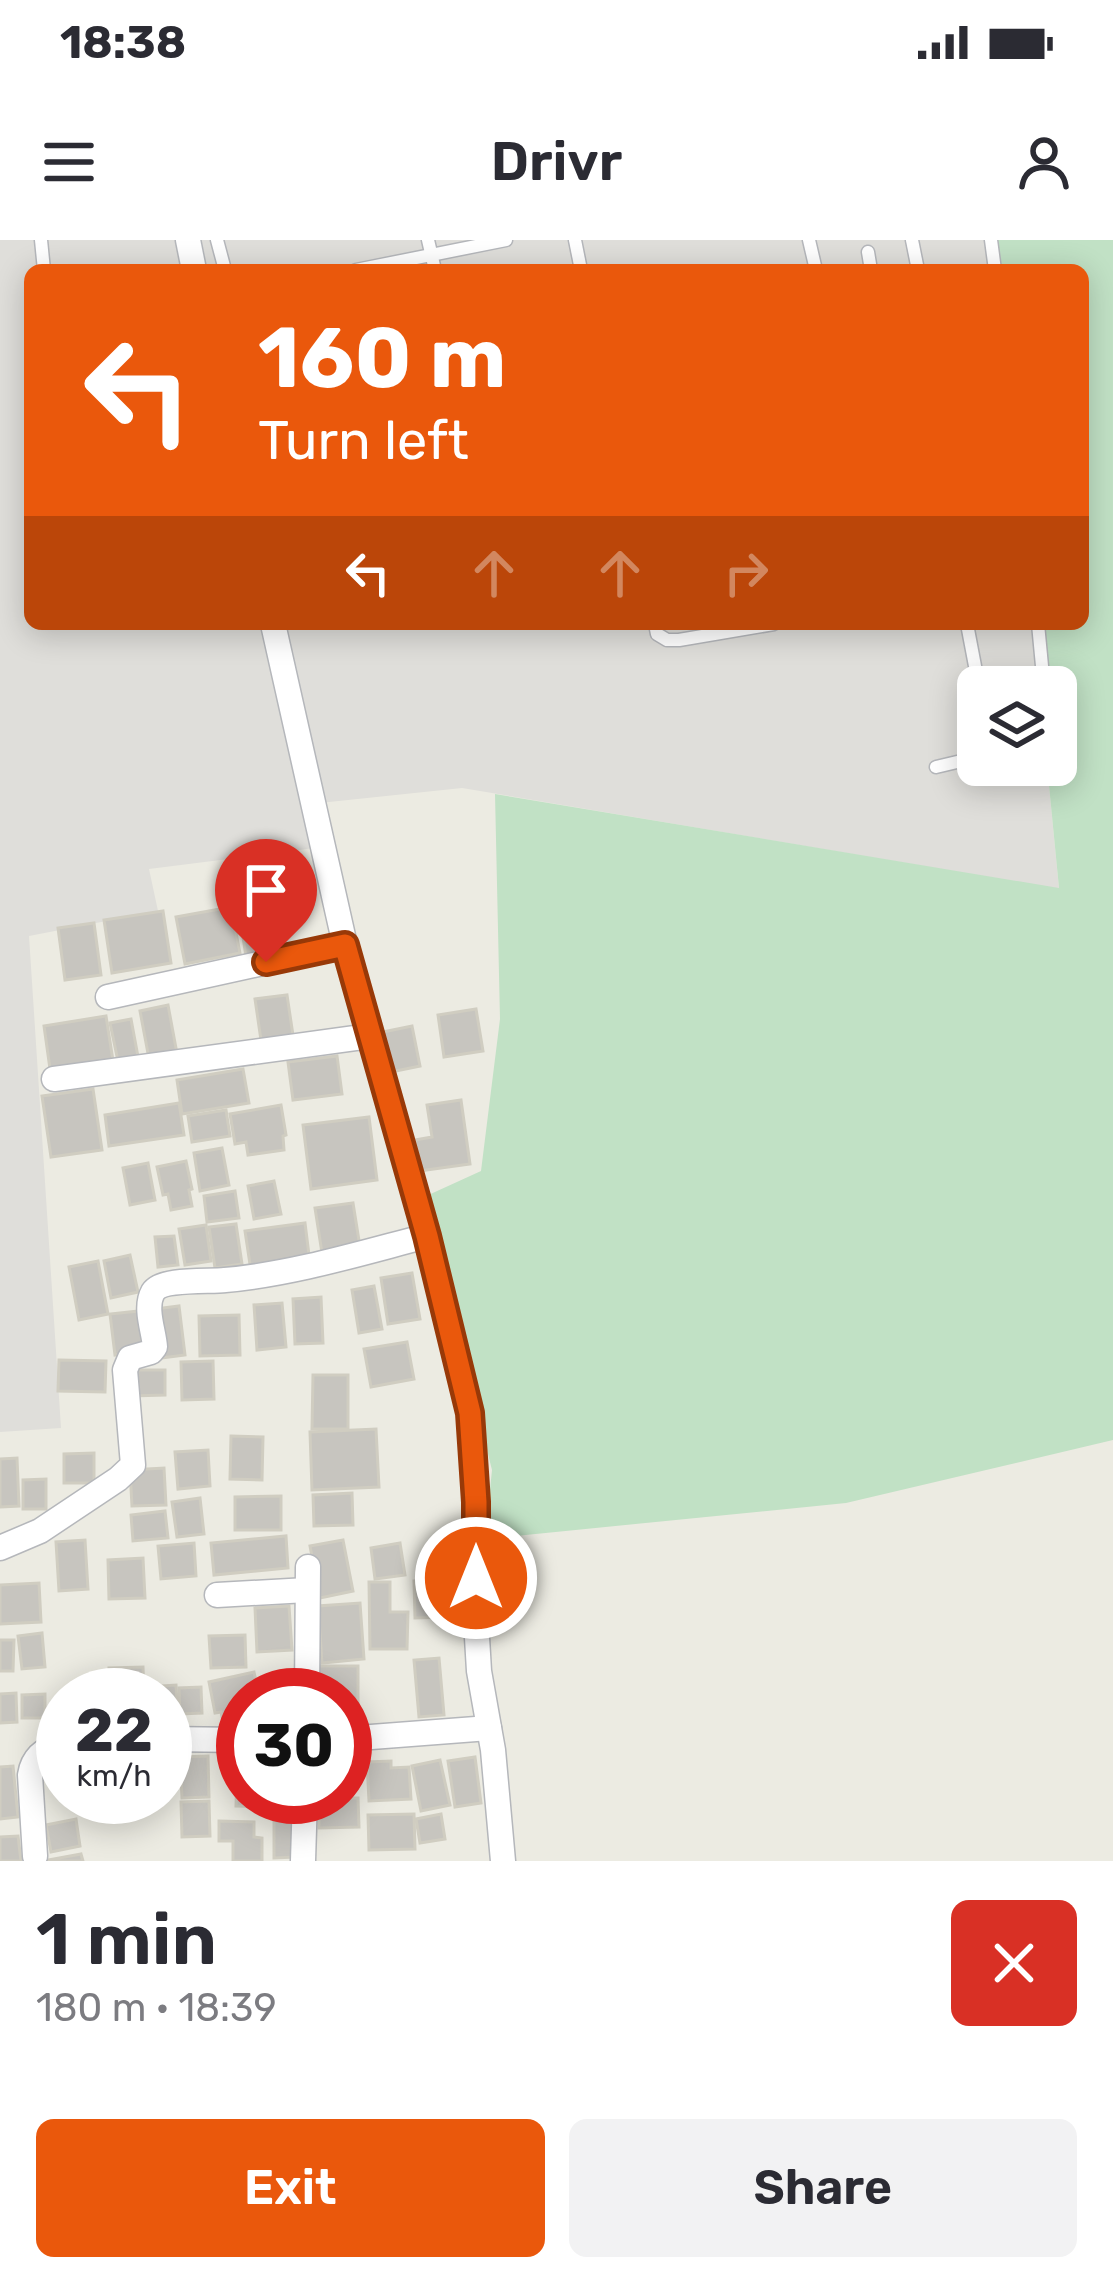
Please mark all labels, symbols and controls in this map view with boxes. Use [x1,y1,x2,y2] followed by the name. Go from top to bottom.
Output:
[60,16,186,69] text: 18:38
[36,129,102,195] icon: menu
[1011,129,1077,195] icon: person
[491,130,622,194] text: Drivr
[258,308,506,408] text: 160 m
[60,312,216,468] icon: left
[258,409,469,473] text: Turn left
[335,540,401,606] icon: left
[461,540,527,606] icon: ahead
[587,540,653,606] icon: ahead
[713,540,779,606] icon: right
[957,666,1077,786] map controls
[957,666,1077,786] button: layers
[215,839,317,962] pin
[233,857,299,923] icon: arrive
[413,1515,539,1641] position arrow
[216,1668,372,1824] speed limit sign: 30
[75,1695,153,1766] text: 22
[77,1758,151,1794] text: km/h
[36,1897,217,1982] text: 1 min
[951,1900,1077,2026] button: close
[36,1985,277,2031] text: 180 m · 18:39
[36,2119,545,2257] button: Exit
[569,2119,1077,2257] button: Share

